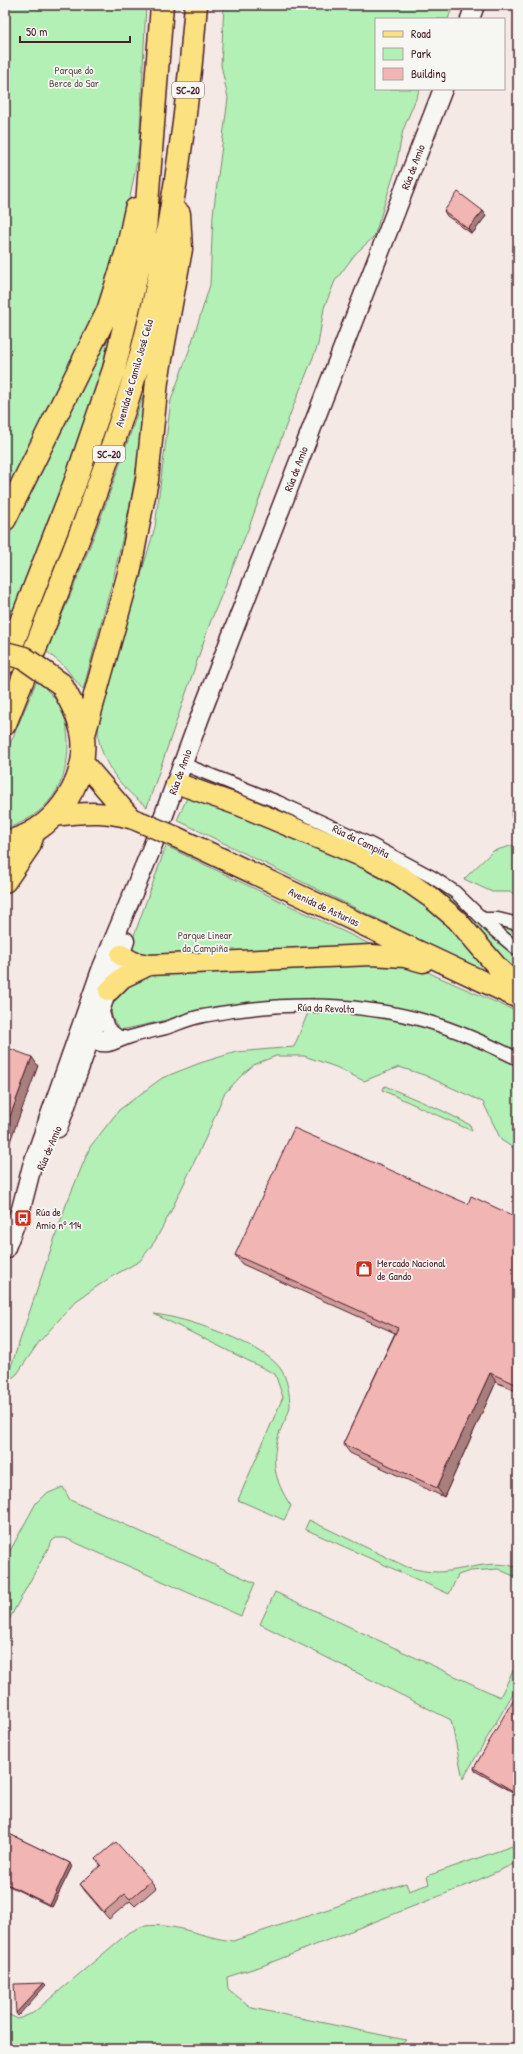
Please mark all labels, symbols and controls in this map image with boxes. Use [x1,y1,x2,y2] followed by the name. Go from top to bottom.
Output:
[20,18,130,44] scale bar
[375,18,505,90] legend
[26,23,47,40] text: 50 m
[411,25,431,42] text: Road
[411,45,431,62] text: Park
[49,63,100,90] park label: Parque do Berce do Sar
[411,65,446,82] text: Building
[172,82,204,98] road number: SC-20
[398,142,428,192] street label: Rúa de Amio
[112,317,156,428] street label: Avenida de Camilo José Cela
[281,444,311,494] street label: Rúa de Amio
[93,446,125,462] road number: SC-20
[165,747,195,797] street label: Rúa de Amio
[330,821,392,861] street label: Rúa da Campiña
[286,884,362,930] street label: Avenida de Asturias
[178,928,233,955] park label: Parque Linear da Campiña
[297,1000,355,1016] street label: Rúa da Revolta
[33,1123,65,1172] street label: Rúa de Amio
[36,1205,81,1232] place label: Rúa de Amio nº 114
[13,1208,33,1228] bus stop icon: Rúa de Amio nº 114
[377,1256,446,1283] place label: Mercado Nacional de Gando
[354,1259,374,1279] shop icon: Mercado Nacional de Gando

